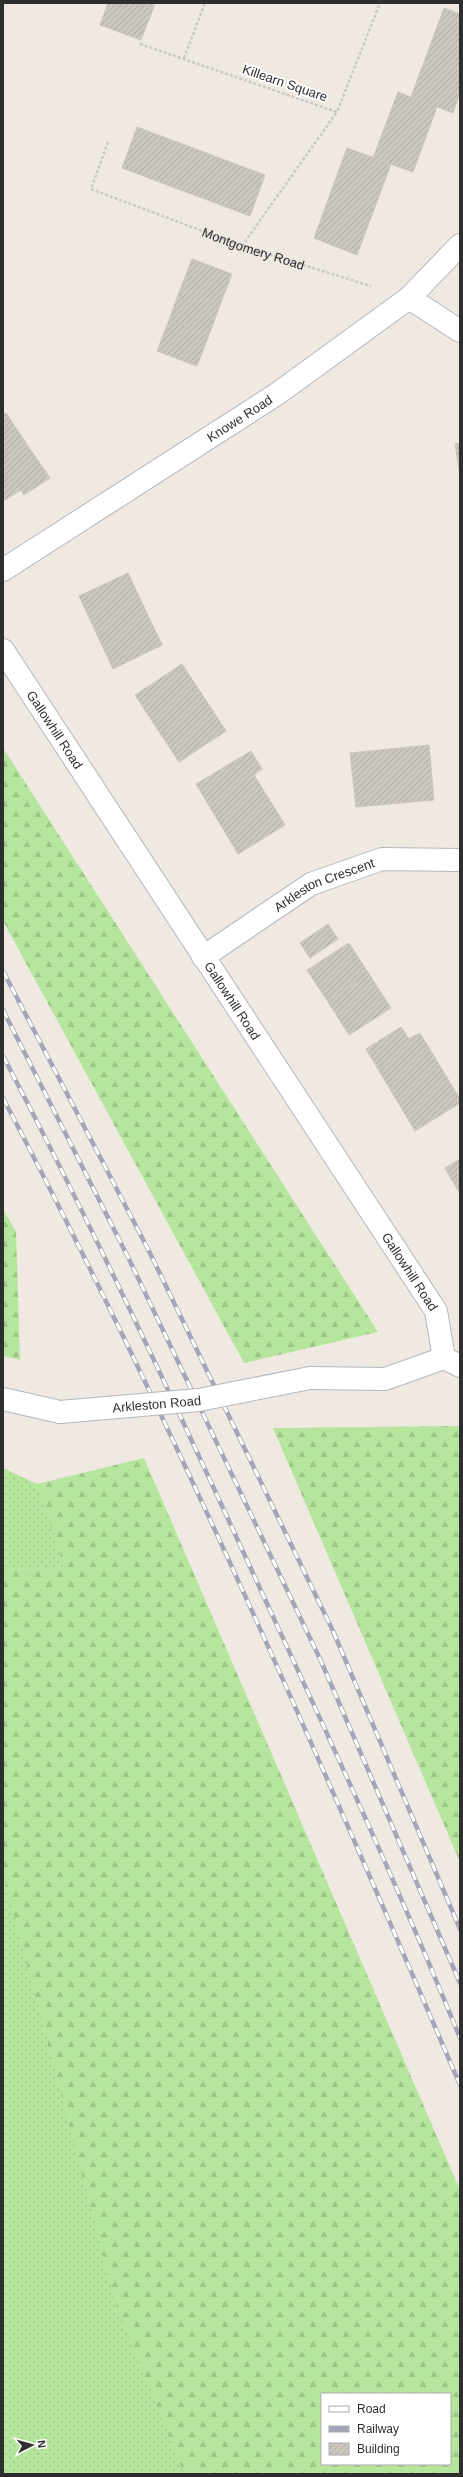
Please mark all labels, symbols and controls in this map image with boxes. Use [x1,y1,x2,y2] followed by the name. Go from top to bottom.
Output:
[241,61,329,105] street label: Killearn Square
[200,224,306,272] street label: Montgomery Road
[204,392,275,445] street label: Knowe Road
[24,688,86,771] street label: Gallowhill Road
[271,855,377,914] street label: Arkleston Crescent
[202,959,264,1042] street label: Gallowhill Road
[379,1230,441,1313] street label: Gallowhill Road
[112,1392,202,1415] street label: Arkleston Road
[321,2393,451,2465] legend
[357,2402,386,2416] text: Road
[357,2422,399,2436] text: Railway
[12,2425,52,2465] north arrow
[36,2439,48,2449] text: N
[357,2442,400,2456] text: Building

